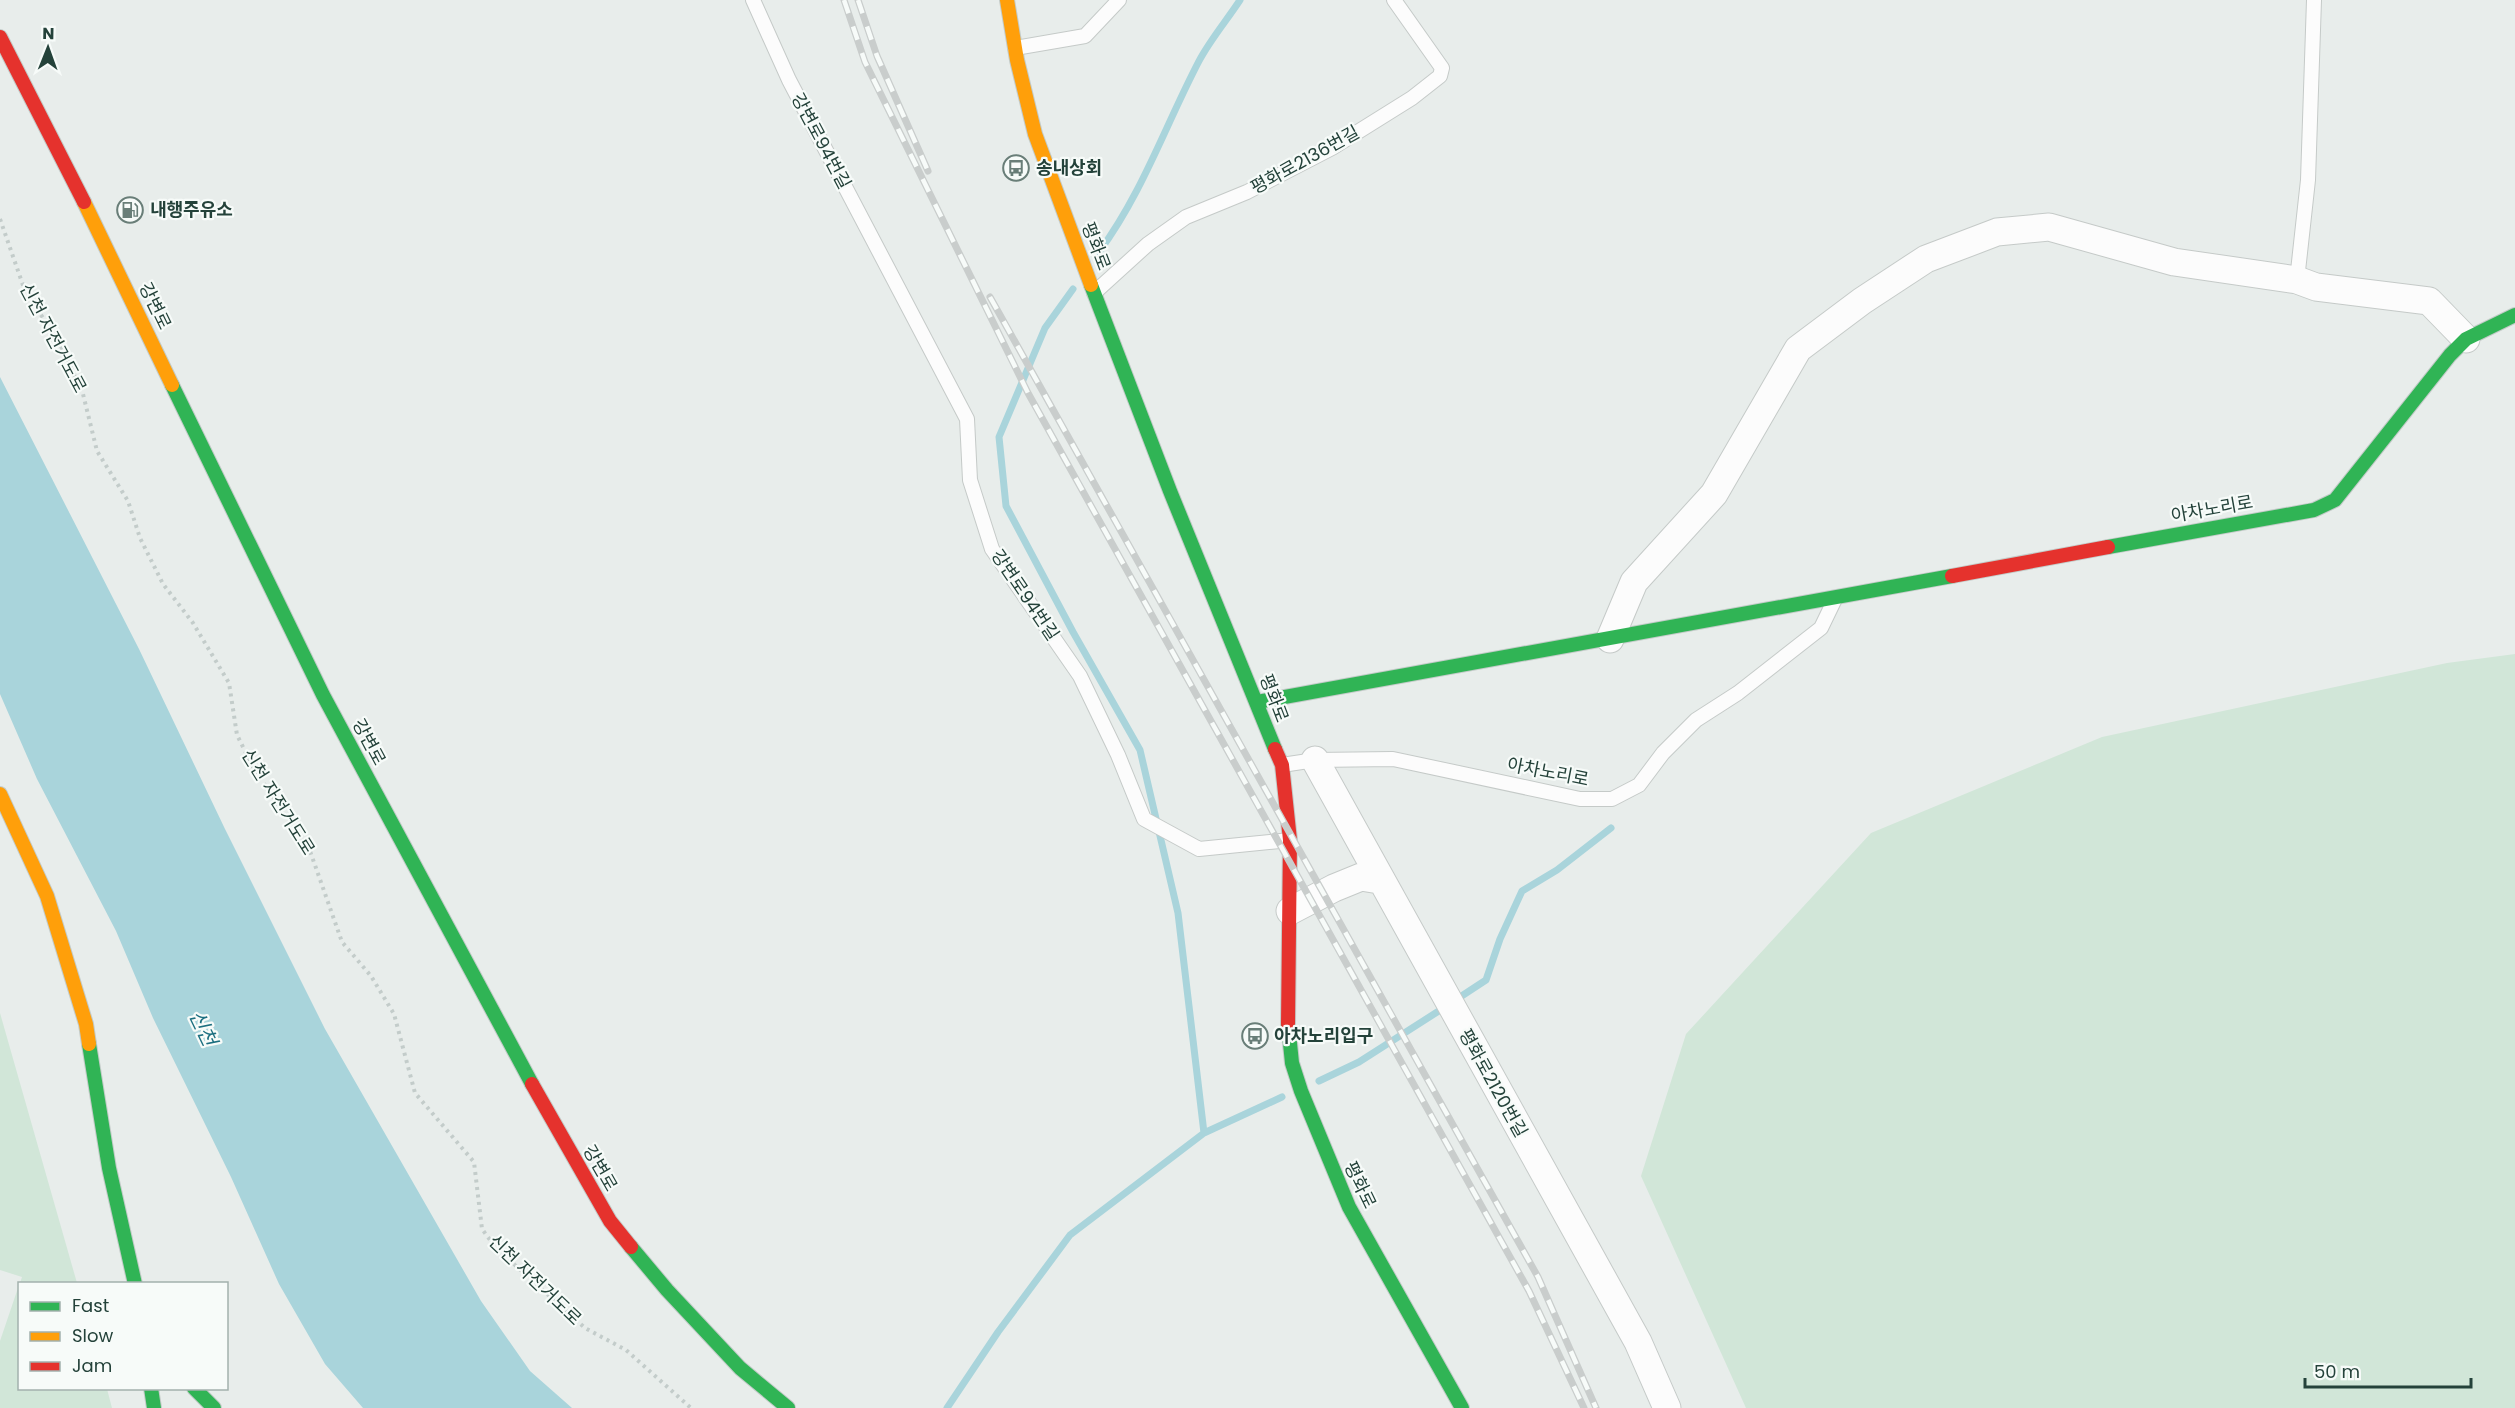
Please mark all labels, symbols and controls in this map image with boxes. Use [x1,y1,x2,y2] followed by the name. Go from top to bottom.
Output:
[18,18,78,78] north arrow
[42,22,54,45] text: N
[786,88,857,193] street label: 강변로94번길
[1246,119,1364,200] street label: 평화로2136번길
[1001,153,1031,183] bus stop icon: 송내상회
[1036,155,1102,180] place label: 송내상회
[115,195,145,225] fuel station icon: 내행주유소
[150,197,233,222] place label: 내행주유소
[1076,218,1117,273] street label: 평화로
[133,278,178,334] street label: 강변로
[14,279,93,397] street label: 신천 자전거도로
[2169,489,2255,528] street label: 아차노리로
[986,544,1065,645] street label: 강변로94번길
[1254,670,1295,725] street label: 평화로
[347,714,392,770] street label: 강변로
[236,744,321,860] street label: 신천 자전거도로
[1505,751,1591,792] street label: 아차노리로
[182,1005,225,1053] water label: 신천
[1240,1021,1270,1051] bus stop icon: 아차노리입구
[1274,1023,1373,1048] place label: 아차노리입구
[1453,1024,1534,1142] street label: 평화로2120번길
[577,1140,624,1196] street label: 강변로
[1338,1157,1383,1213] street label: 평화로
[483,1229,587,1331] street label: 신천 자전거도로
[18,1282,228,1390] legend
[72,1293,109,1318] text: Fast
[72,1323,114,1348] text: Slow
[2305,1351,2472,1389] scale bar
[72,1353,112,1378] text: Jam
[2314,1359,2360,1384] text: 50 m

